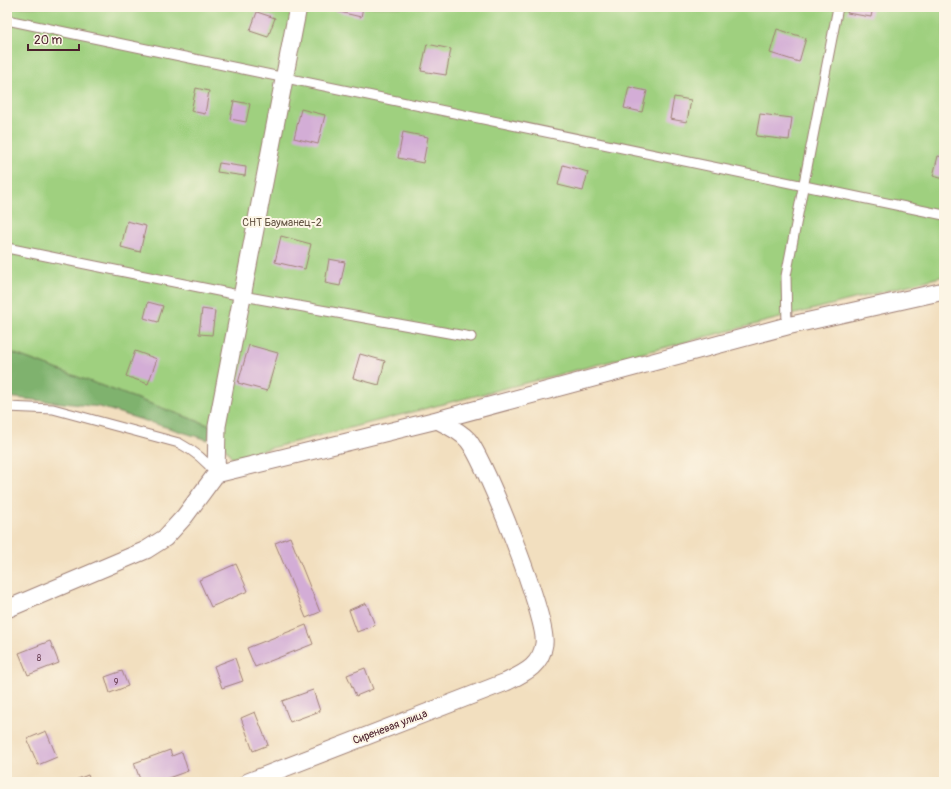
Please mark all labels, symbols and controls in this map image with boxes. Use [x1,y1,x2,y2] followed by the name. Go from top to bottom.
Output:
[28,26,79,52] scale bar
[34,33,63,48] text: 20 m
[242,216,322,229] park label: СНТ Бауманец-2
[37,653,42,664] house number: 8
[114,677,119,688] house number: 9
[351,707,429,747] street label: Сиреневая улица

